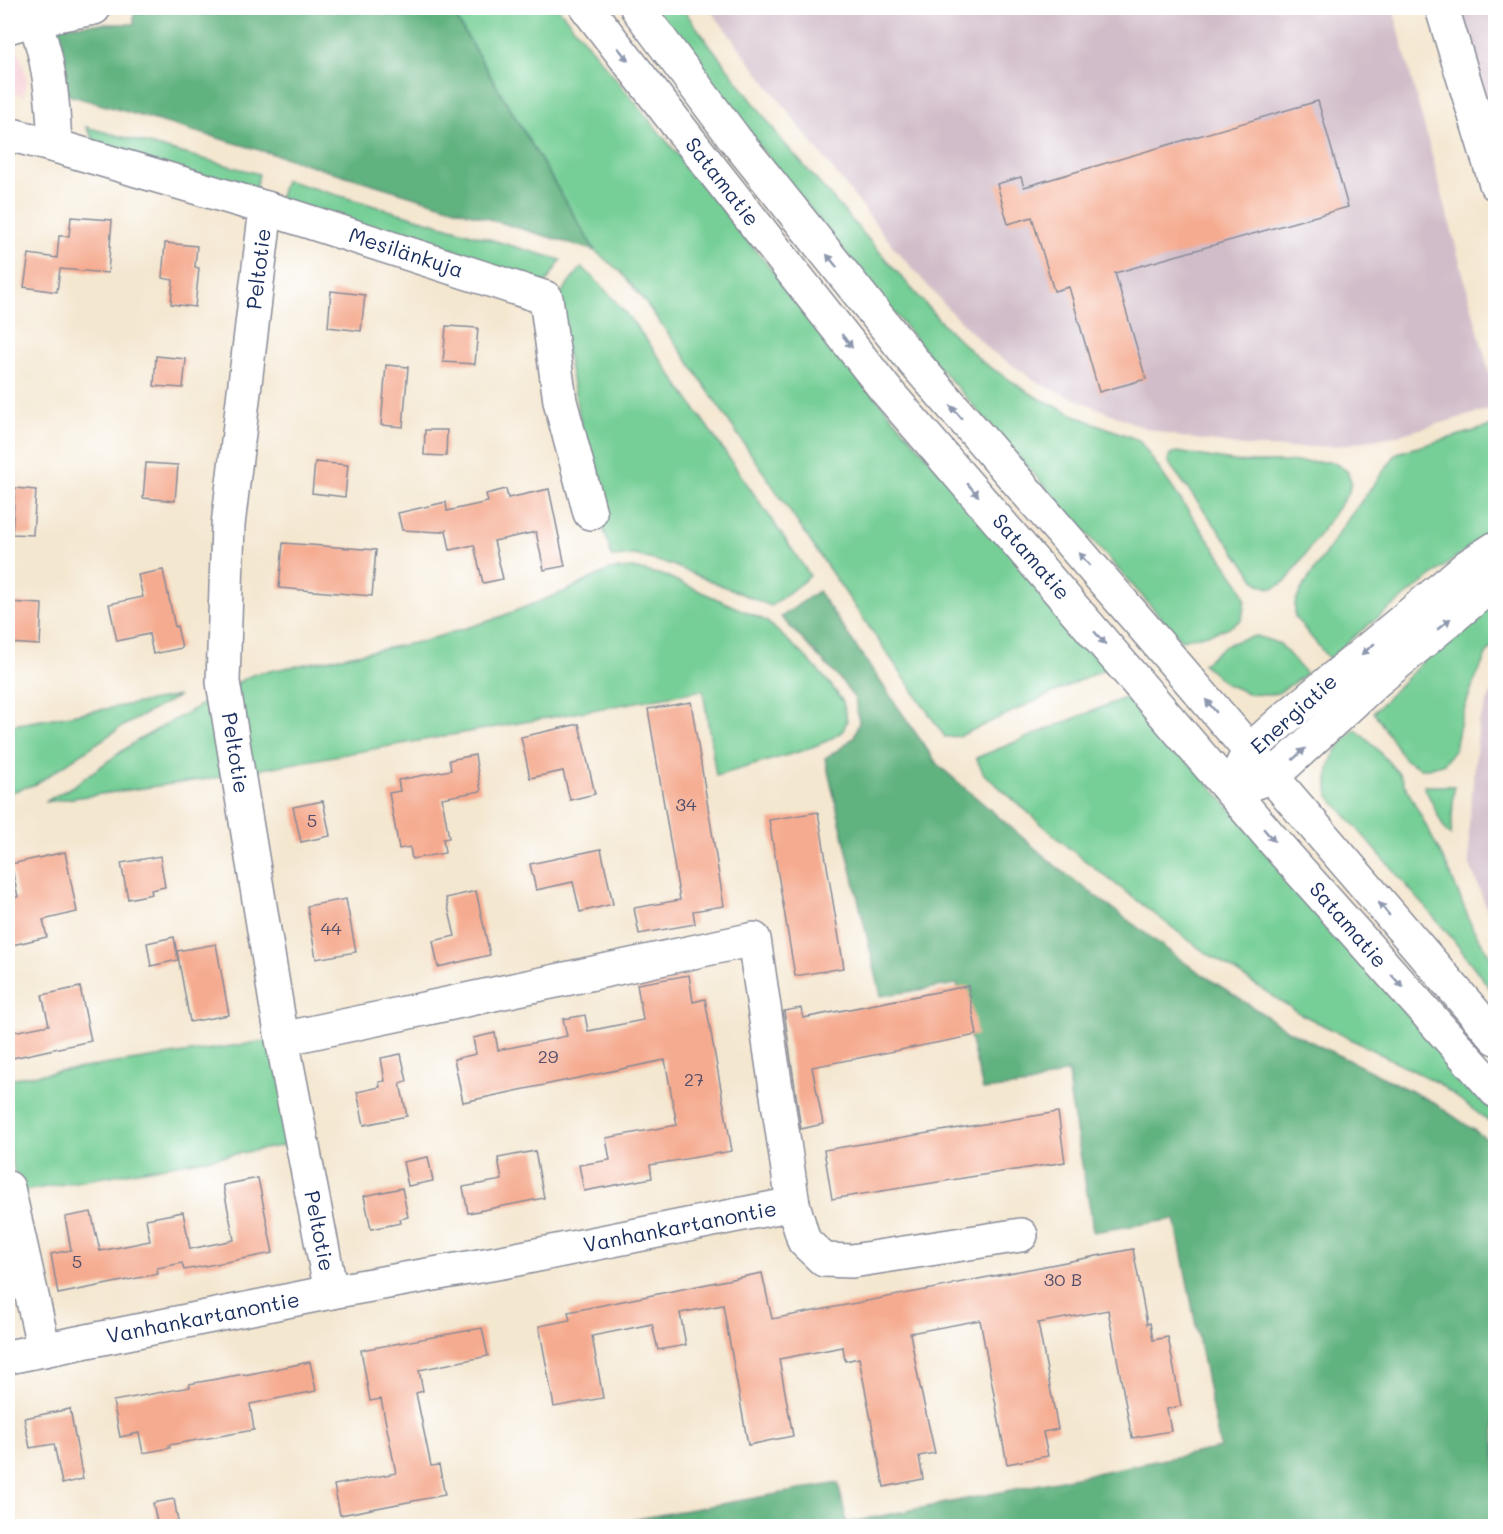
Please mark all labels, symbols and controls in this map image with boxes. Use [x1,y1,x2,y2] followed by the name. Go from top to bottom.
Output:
[616,46,628,61] one-way arrow
[680,131,766,231] street label: Satamatie
[346,220,467,283] street label: Mesilänkuja
[239,227,276,311] street label: Peltotie
[826,253,839,269] one-way arrow
[841,333,854,349] one-way arrow
[949,404,963,419] one-way arrow
[966,482,979,497] one-way arrow
[987,507,1077,605] street label: Satamatie
[1078,552,1091,567] one-way arrow
[1436,617,1452,630] one-way arrow
[1093,630,1106,645] one-way arrow
[1360,643,1376,656] one-way arrow
[1244,667,1342,759] street label: Energiatie
[1205,699,1218,714] one-way arrow
[217,710,256,795] street label: Peltotie
[1291,747,1305,761] one-way arrow
[675,792,697,816] house number: 34
[307,808,317,832] house number: 5
[1262,827,1275,843] one-way arrow
[1304,875,1394,973] street label: Satamatie
[1378,902,1391,917] one-way arrow
[320,916,342,940] house number: 44
[1390,973,1403,988] one-way arrow
[538,1044,559,1068] house number: 29
[684,1067,704,1091] house number: 27
[299,1188,341,1273] street label: Peltotie
[581,1194,779,1258] street label: Vanhankartanontie
[72,1249,82,1273] house number: 5
[1044,1267,1082,1291] house number: 30 B
[104,1285,302,1349] street label: Vanhankartanontie

